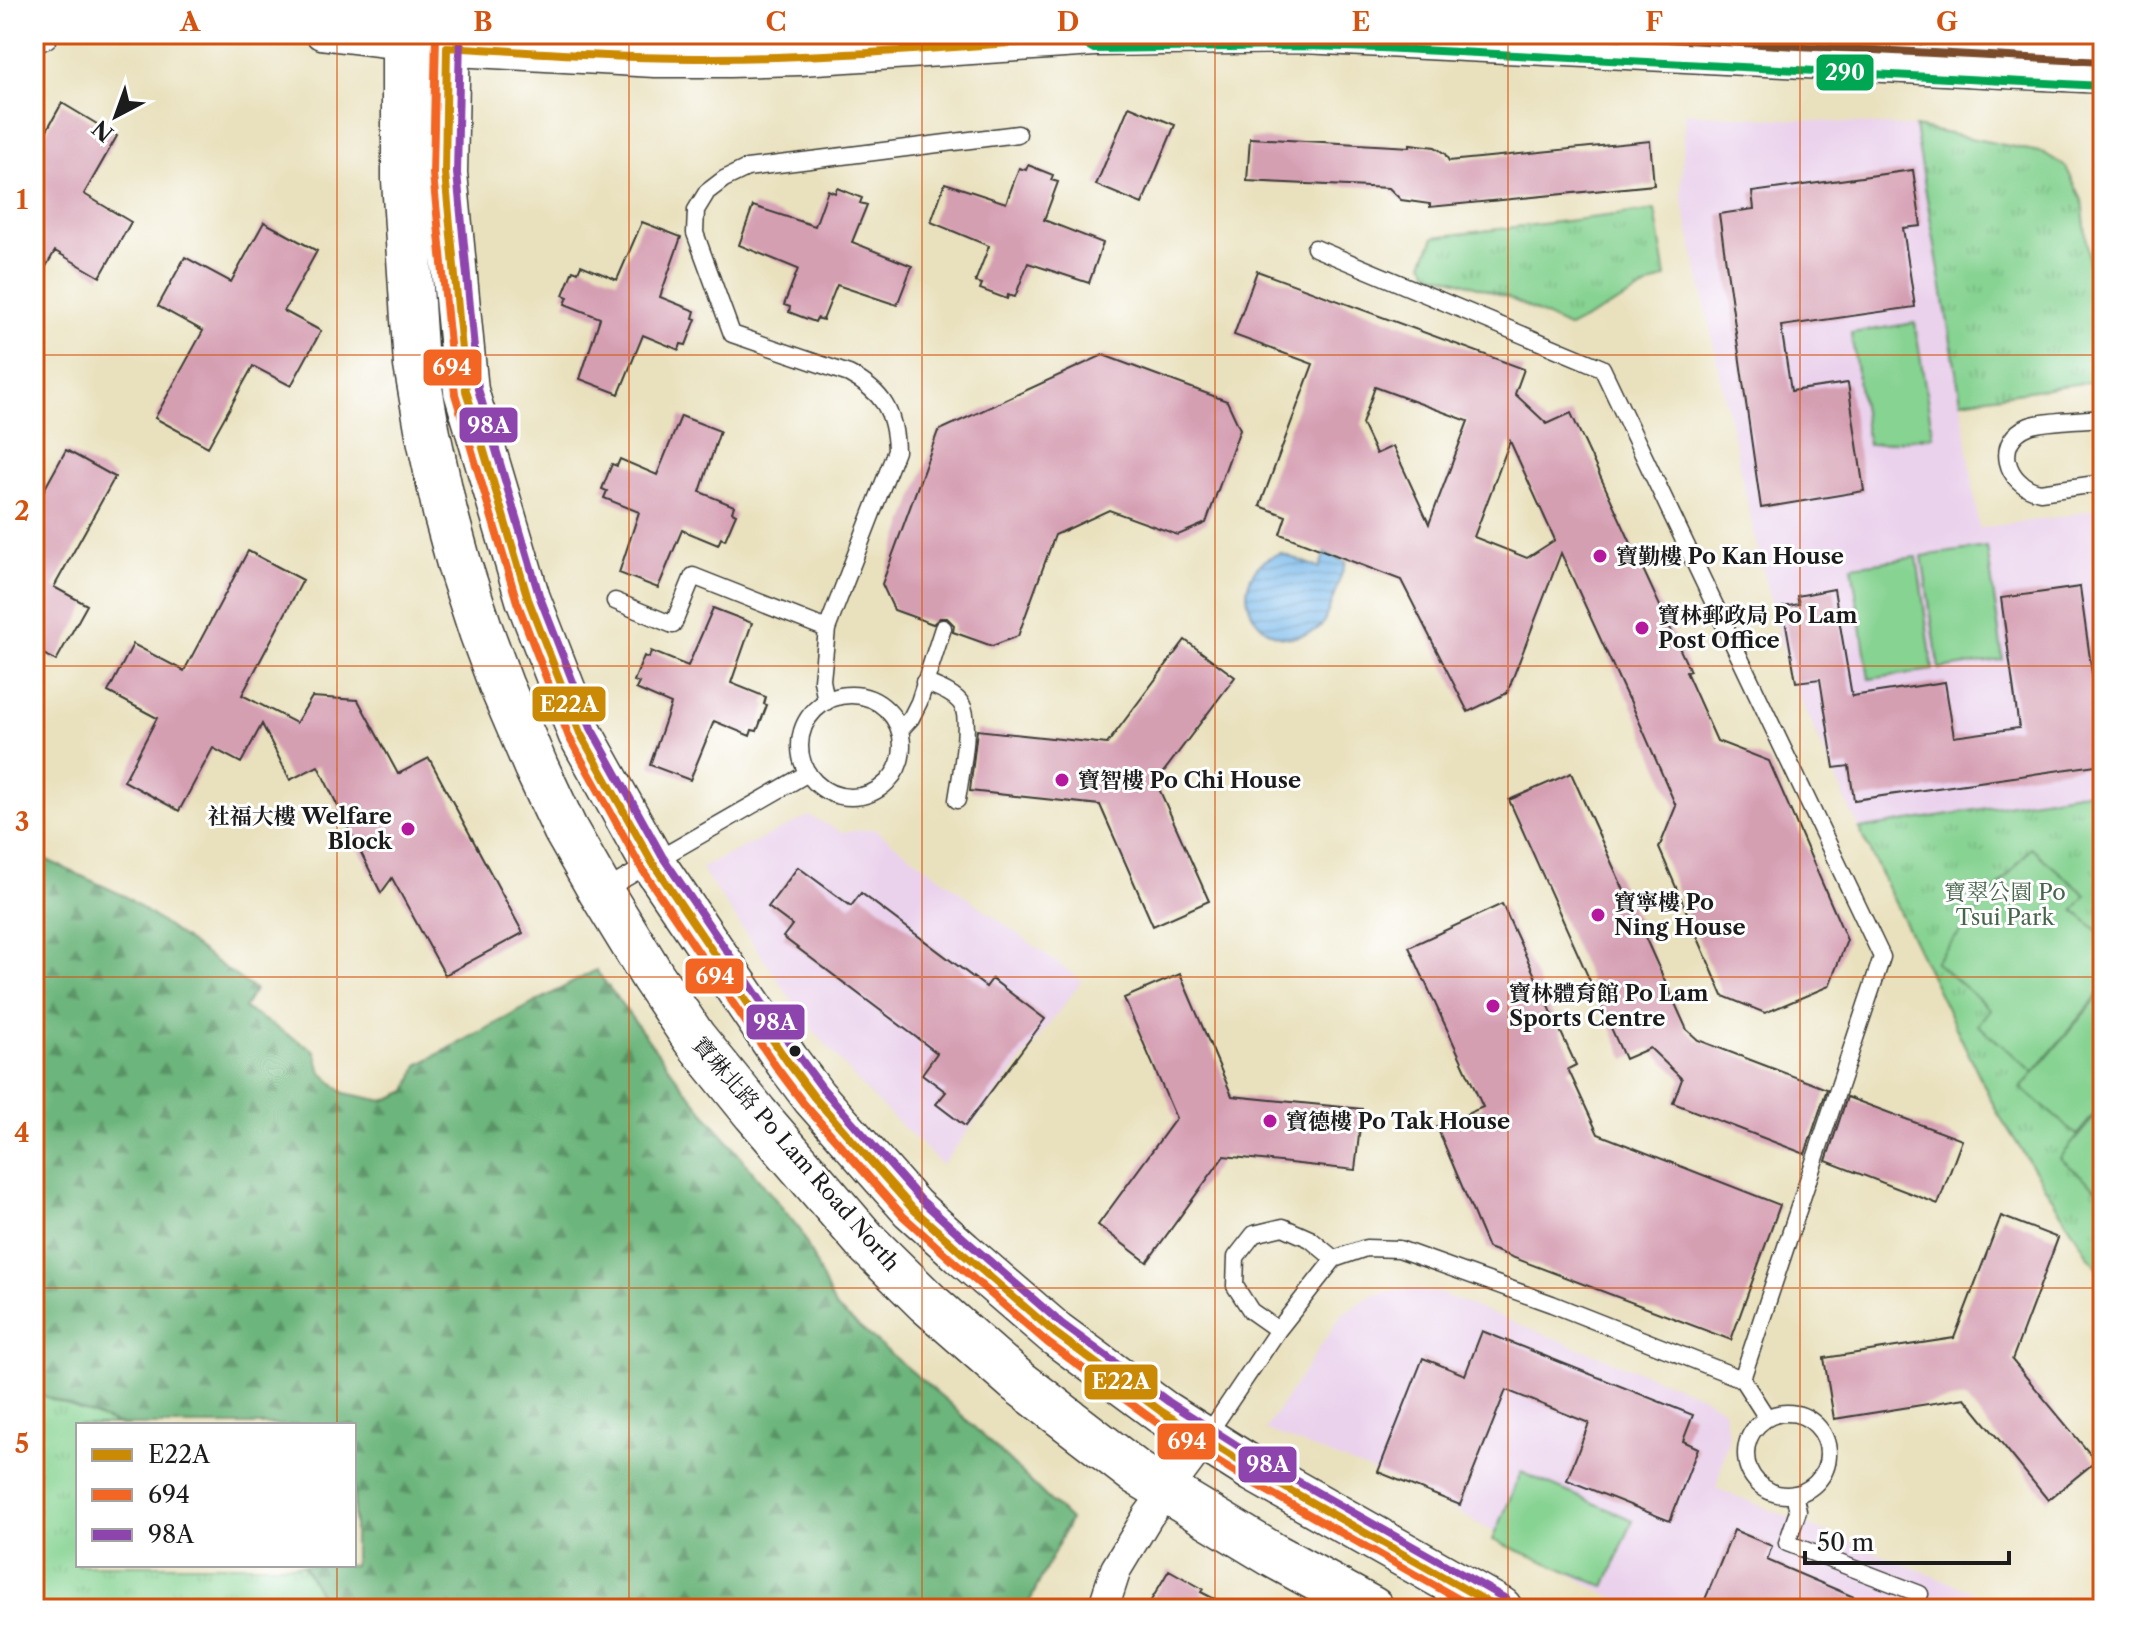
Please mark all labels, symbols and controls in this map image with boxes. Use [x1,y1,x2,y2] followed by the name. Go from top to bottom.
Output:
[179,6,201,38] text: A
[473,6,493,38] text: B
[766,6,786,38] text: C
[1057,6,1079,38] text: D
[1352,6,1370,38] text: E
[1645,6,1663,38] text: F
[1936,6,1958,38] text: G
[1815,53,1875,92] line badge: 290
[1825,59,1865,86] text: 290
[76,76,156,156] north arrow
[87,114,119,147] text: N
[16,184,28,216] text: 1
[422,348,483,387] line badge: 694
[432,354,472,381] text: 694
[458,406,519,444] line badge: 98A
[467,412,512,439] text: 98A
[14,495,30,527] text: 2
[1616,543,1844,570] place label: 寶勤樓 Po Kan House
[1591,547,1609,565] marker: 寶勤樓 Po Kan House
[1658,602,1858,654] place label: 寶林郵政局 Po Lam Post Office
[1633,619,1651,637] marker: 寶林郵政局 Po Lam Post Office
[531,685,607,723] line badge: E22A
[540,691,599,718] text: E22A
[1078,767,1301,794] place label: 寶智樓 Po Chi House
[1053,771,1071,789] marker: 寶智樓 Po Chi House
[208,803,393,855] place label: 社福大樓 Welfare Block
[15,806,29,838] text: 3
[399,820,417,838] marker: 社福大樓 Welfare Block
[1944,879,2066,931] park label: 寶翠公園 Po Tsui Park
[1614,889,1746,941] place label: 寶寧樓 Po Ning House
[1589,906,1607,924] marker: 寶寧樓 Po Ning House
[684,957,745,995] line badge: 694
[695,963,735,990] text: 694
[1509,980,1709,1032] place label: 寶林體育館 Po Lam Sports Centre
[1484,997,1502,1015] marker: 寶林體育館 Po Lam Sports Centre
[745,1003,806,1041] line badge: 98A
[753,1009,798,1036] text: 98A
[687,1031,905,1277] street label: 寶琳北路 Po Lam Road North
[787,1043,803,1059] unlabelled marker
[1286,1108,1510,1135] place label: 寶德樓 Po Tak House
[1261,1112,1279,1130] marker: 寶德樓 Po Tak House
[14,1117,30,1149] text: 4
[1083,1363,1159,1401] line badge: E22A
[1092,1368,1151,1395] text: E22A
[1156,1422,1217,1461] line badge: 694
[76,1423,356,1567] legend
[15,1428,29,1460] text: 5
[1167,1428,1207,1455] text: 694
[148,1440,211,1469] text: E22A
[1237,1445,1298,1484] line badge: 98A
[1246,1451,1291,1478] text: 98A
[148,1480,190,1509] text: 694
[1805,1515,2009,1565] scale bar
[148,1520,195,1549] text: 98A
[1817,1528,1874,1557] text: 50 m

